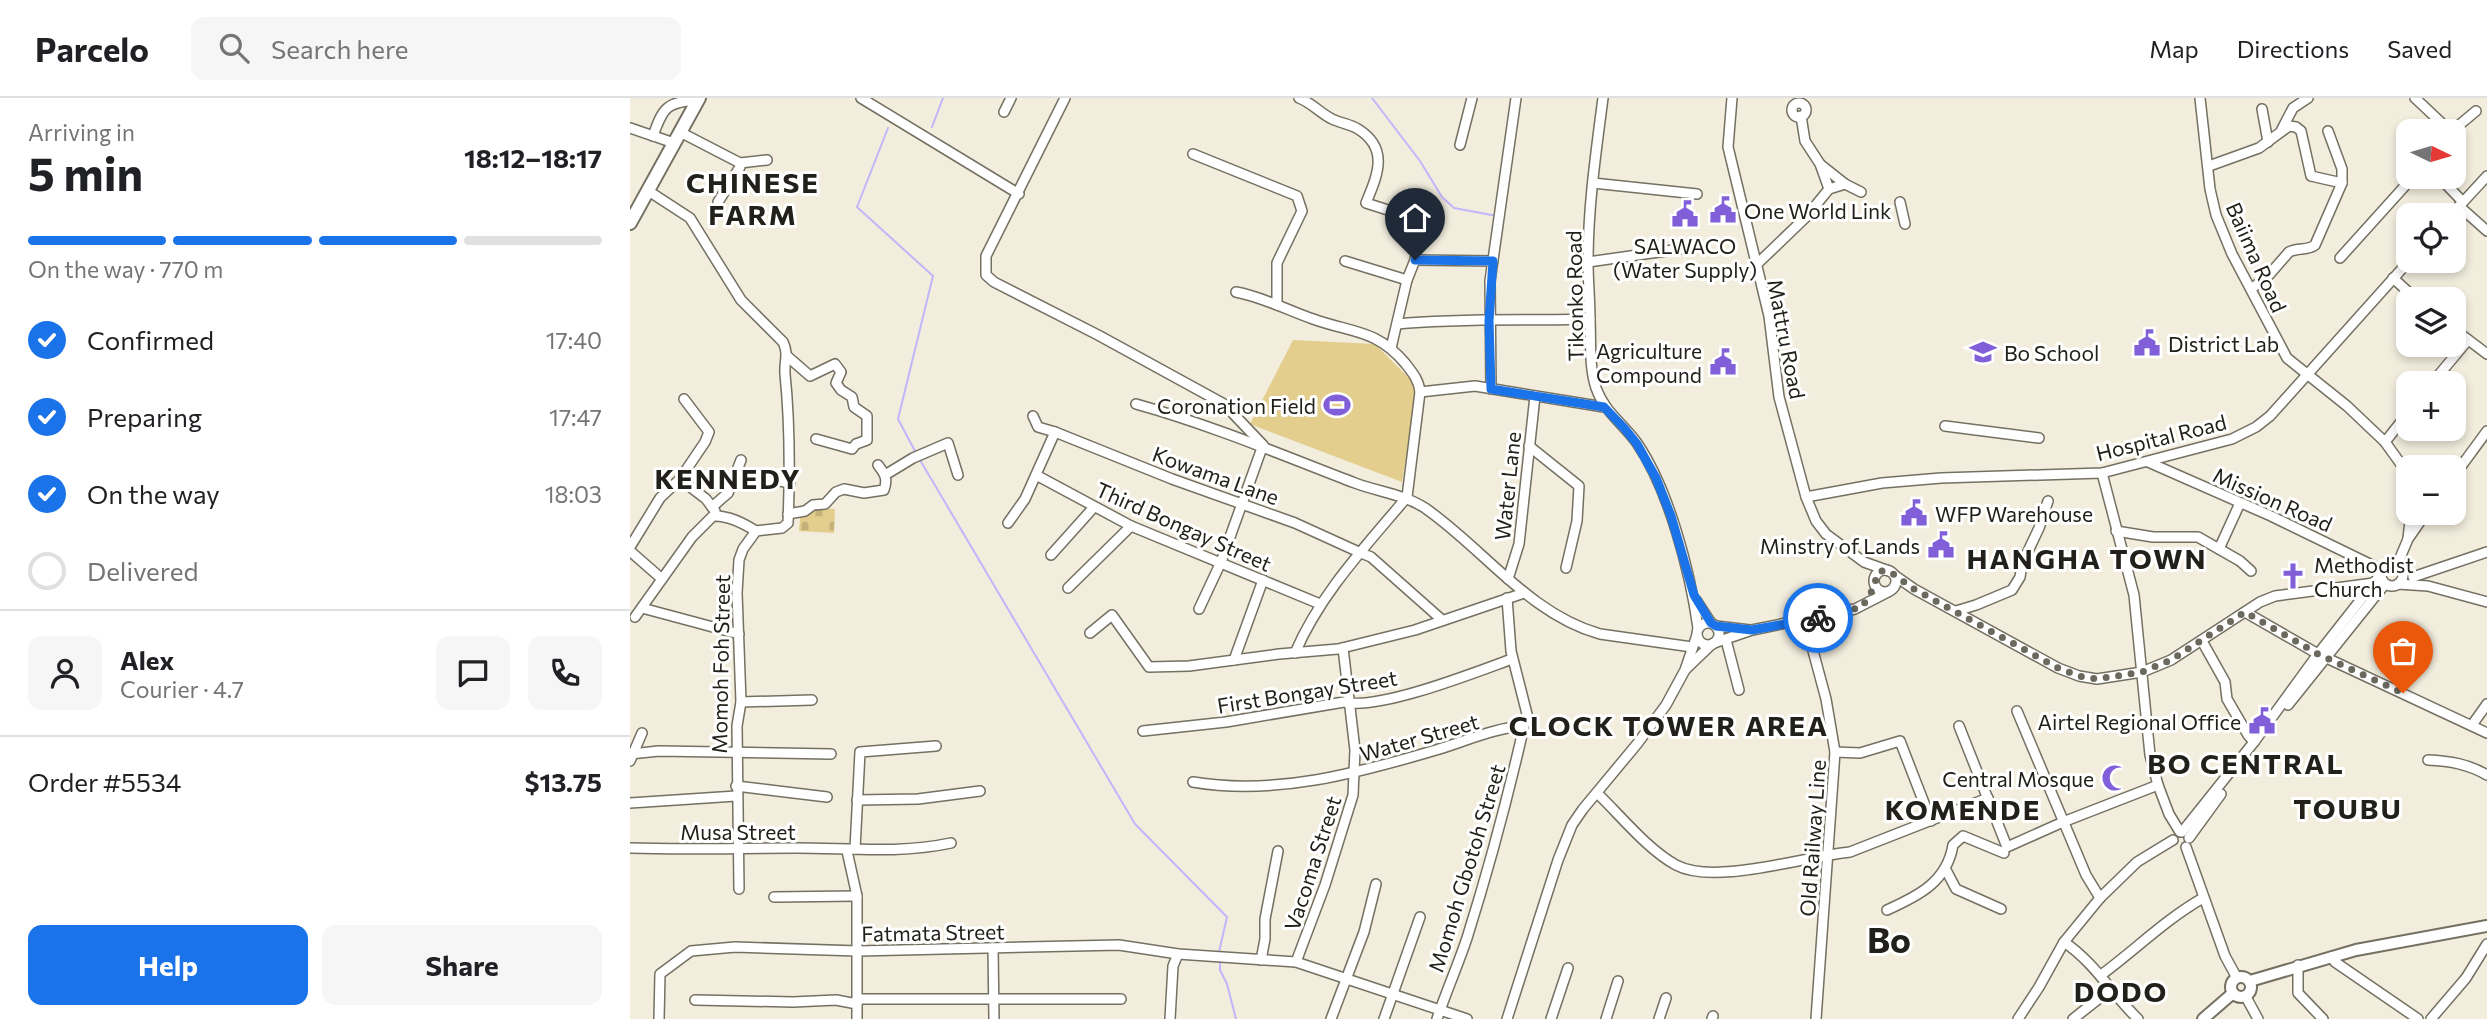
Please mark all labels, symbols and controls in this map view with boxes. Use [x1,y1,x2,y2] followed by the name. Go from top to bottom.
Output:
[191,17,681,80] search box
[35,28,149,69] text: Parcelo
[215,29,253,67] icon: search
[271,33,409,64] text: Search here
[2149,34,2199,63] text: Map
[2237,34,2349,63] text: Directions
[2387,34,2452,63] text: Saved
[28,118,135,146] text: Arriving in
[2396,119,2466,189] north arrow
[2396,119,2466,525] map controls
[464,142,602,173] text: 18:12–18:17
[28,144,143,200] text: 5 min
[686,165,820,231] district label: CHINESE FARM
[1385,188,1445,260] pin
[1708,195,1738,225] public building icon: One World Link
[1744,198,1892,223] place label: One World Link
[2222,198,2292,316] street label: Baiima Road
[1396,199,1434,237] icon: home
[1670,199,1700,229] public building icon: SALWACO (Water Supply)
[2396,203,2466,273] button: locate
[1560,230,1588,362] street label: Tikonko Road
[1613,233,1757,282] place label: SALWACO (Water Supply)
[28,255,223,283] text: On the way · 770 m
[1763,277,1811,401] street label: Mattru Road
[2396,287,2466,357] button: layers
[28,321,66,359] icon: check
[87,324,214,355] text: Confirmed
[546,326,602,354] text: 17:40
[2132,328,2162,358] public building icon: District Lab
[2168,331,2279,356] place label: District Lab
[1968,337,1998,367] school or university icon: Bo School
[1596,338,1702,387] place label: Agriculture Compound
[2004,340,2099,365] place label: Bo School
[1708,347,1738,377] public building icon: Agriculture Compound
[2396,371,2466,441] button: +
[1322,390,1352,420] sports icon: Coronation Field
[1157,393,1316,418] place label: Coronation Field
[28,398,66,436] icon: check
[87,401,202,432] text: Preparing
[549,403,602,431] text: 17:47
[2093,409,2229,465] street label: Hospital Road
[1489,430,1525,542] street label: Water Lane
[1149,441,1283,509] street label: Kowama Lane
[2396,455,2466,525] button: −
[654,461,802,495] district label: KENNEDY
[2210,462,2336,536] street label: Mission Road
[28,475,66,513] icon: check
[1092,476,1276,576] street label: Third Bongay Street
[87,478,220,509] text: On the way
[545,480,602,508] text: 18:03
[1899,498,1929,528] public building icon: WFP Warehouse
[1935,501,2093,526] place label: WFP Warehouse
[1926,530,1956,560] public building icon: Minstry of Lands
[1760,533,1920,558] place label: Minstry of Lands
[1967,541,2207,575] district label: HANGHA TOWN
[2314,552,2414,601] place label: Methodist Church
[87,555,198,586] text: Delivered
[2278,561,2308,591] church icon: Methodist Church
[706,574,734,754] street label: Momoh Foh Street
[1783,583,1853,653] courier
[1799,599,1837,637] icon: bike
[2373,621,2433,693] pin
[2384,632,2422,670] icon: bag
[28,636,102,710] button: person
[436,636,510,710] button: chat
[528,636,602,710] button: phone
[120,644,174,675] text: Alex
[1215,664,1399,718] street label: First Bongay Street
[120,675,244,703] text: Courier · 4.7
[2247,706,2277,736] public building icon: Airtel Regional Office
[1357,708,1481,766] street label: Water Street
[1509,708,1829,742] district label: CLOCK TOWER AREA
[2038,709,2241,734] place label: Airtel Regional Office
[2147,746,2345,780] district label: BO CENTRAL
[1794,759,1830,917] street label: Old Railway Line
[1422,761,1510,975] street label: Momoh Gbotoh Street
[2100,763,2130,793] mosque icon: Central Mosque
[28,766,181,797] text: Order #5534
[525,766,602,797] text: $13.75
[1942,766,2094,791] place label: Central Mosque
[2293,791,2403,825] district label: TOUBU
[1885,792,2041,826] district label: KOMENDE
[1278,793,1346,933] street label: Vacoma Street
[680,819,796,844] street label: Musa Street
[1867,917,1911,960] district label: Bo
[861,918,1005,946] street label: Fatmata Street
[28,925,308,1005] button: Help
[322,925,602,1005] button: Share
[2074,974,2168,1008] district label: DODO

